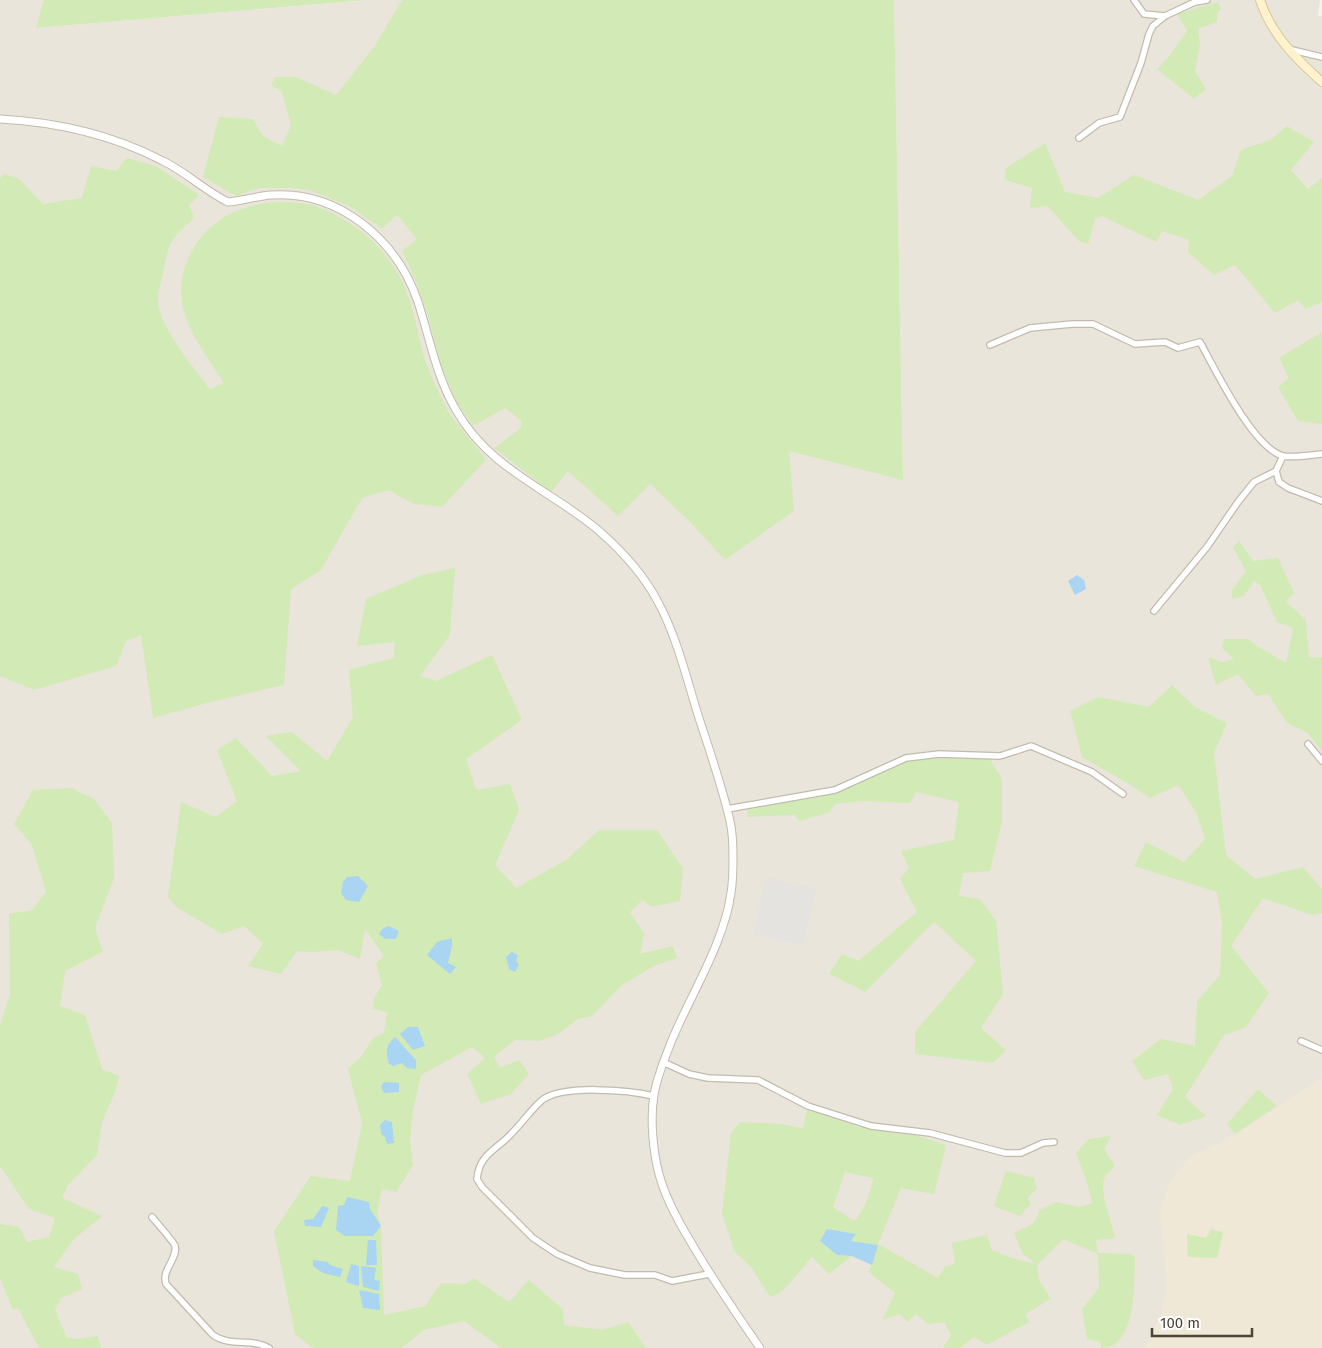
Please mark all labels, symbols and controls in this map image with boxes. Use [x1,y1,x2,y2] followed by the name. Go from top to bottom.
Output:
[1152,1306,1252,1338] scale bar
[1160,1314,1200,1332] text: 100 m

